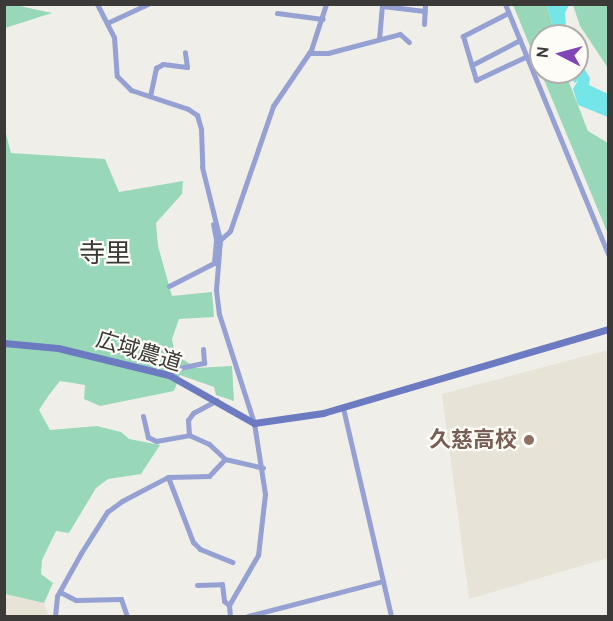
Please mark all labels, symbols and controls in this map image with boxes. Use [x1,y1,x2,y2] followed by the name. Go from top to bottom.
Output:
[529,24,589,84] north arrow
[533,46,553,59] text: N
[79,238,131,270] district label: 寺里
[93,326,185,376] street label: 広域農道
[429,427,517,453] place label: 久慈高校
[522,433,536,447] marker: 久慈高校

